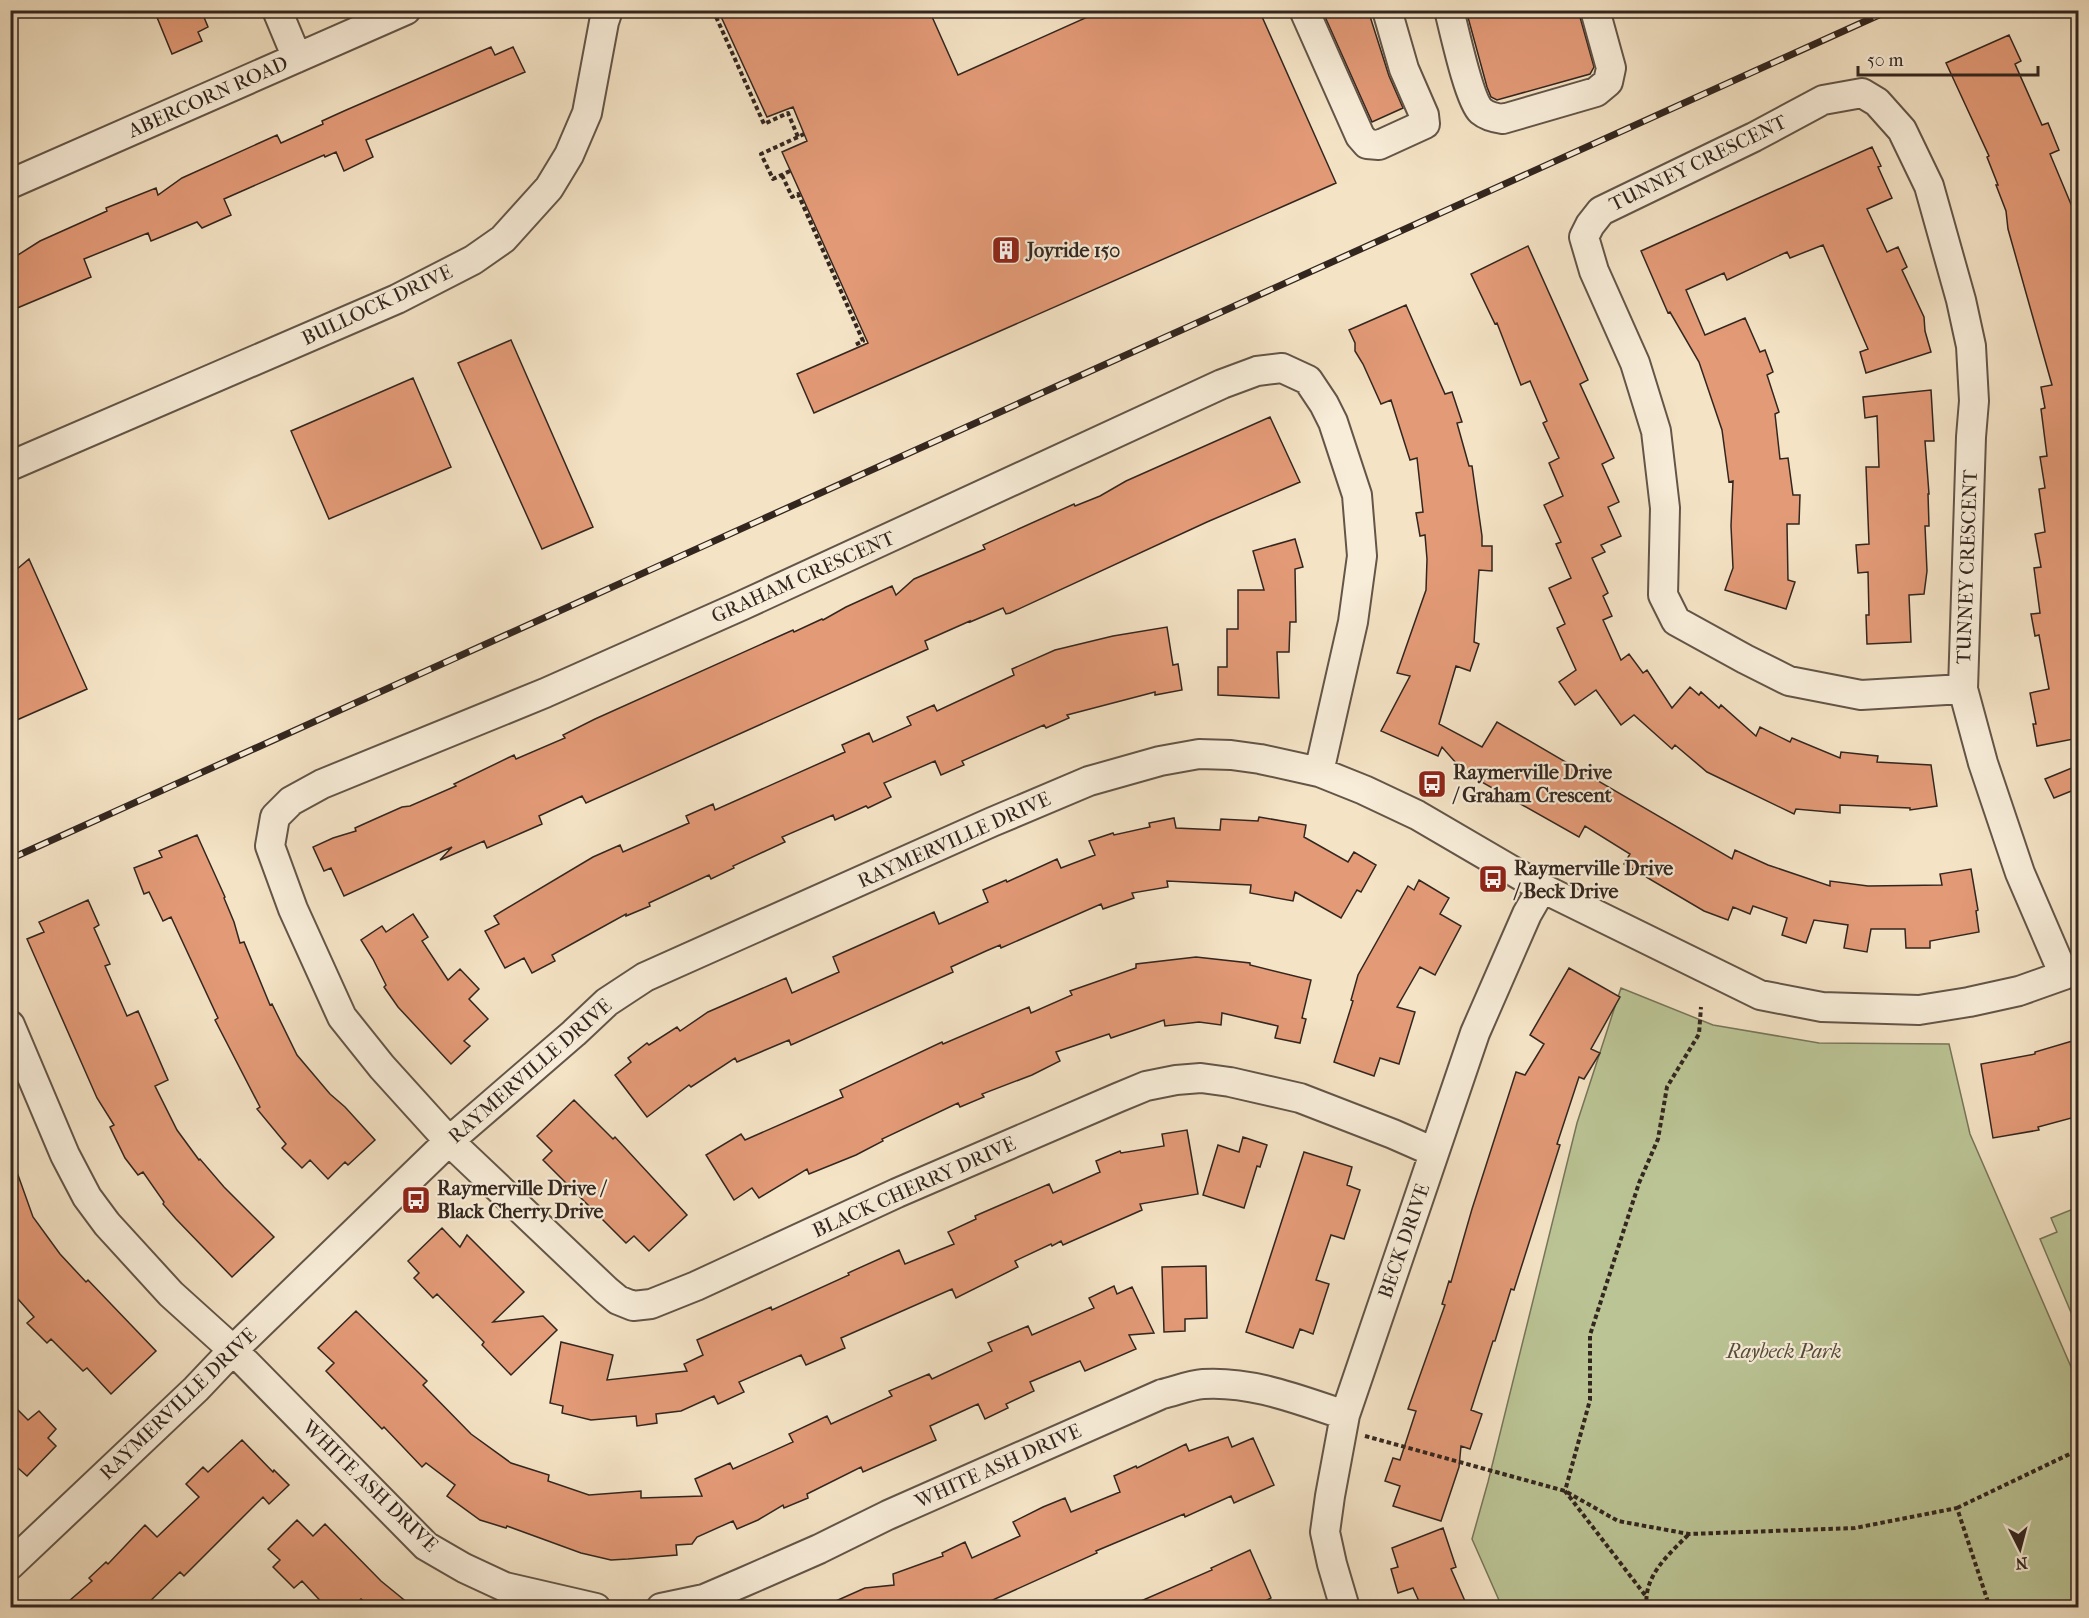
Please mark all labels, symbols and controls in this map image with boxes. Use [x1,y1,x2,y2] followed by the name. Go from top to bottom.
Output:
[1858,39,2038,77] scale bar
[1867,50,1904,71] text: 50 m
[124,51,292,143] street label: ABERCORN ROAD
[1606,110,1791,216] street label: TUNNEY CRESCENT
[990,234,1022,266] building icon: Joyride 150
[1025,239,1120,262] place label: Joyride 150
[298,260,456,350] street label: BULLOCK DRIVE
[1952,469,1982,665] street label: TUNNEY CRESCENT
[708,526,899,628] street label: GRAHAM CRESCENT
[1452,761,1613,807] place label: Raymerville Drive / Graham Crescent
[1416,768,1448,800] bus stop icon: Raymerville Drive / Graham Crescent
[854,787,1054,893] street label: RAYMERVILLE DRIVE
[1513,857,1673,903] place label: Raymerville Drive / Beck Drive
[1477,863,1509,895] bus stop icon: Raymerville Drive / Beck Drive
[444,994,616,1148] street label: RAYMERVILLE DRIVE
[809,1132,1019,1242] street label: BLACK CHERRY DRIVE
[437,1177,607,1223] place label: Raymerville Drive / Black Cherry Drive
[1374,1181,1434,1301] street label: BECK DRIVE
[400,1184,432,1216] bus stop icon: Raymerville Drive / Black Cherry Drive
[95,1323,261,1485] street label: RAYMERVILLE DRIVE
[1724,1340,1842,1363] park label: Raybeck Park
[297,1415,442,1557] street label: WHITE ASH DRIVE
[911,1419,1085,1513] street label: WHITE ASH DRIVE
[1990,1519,2050,1579] north arrow
[2014,1553,2029,1574] text: N

